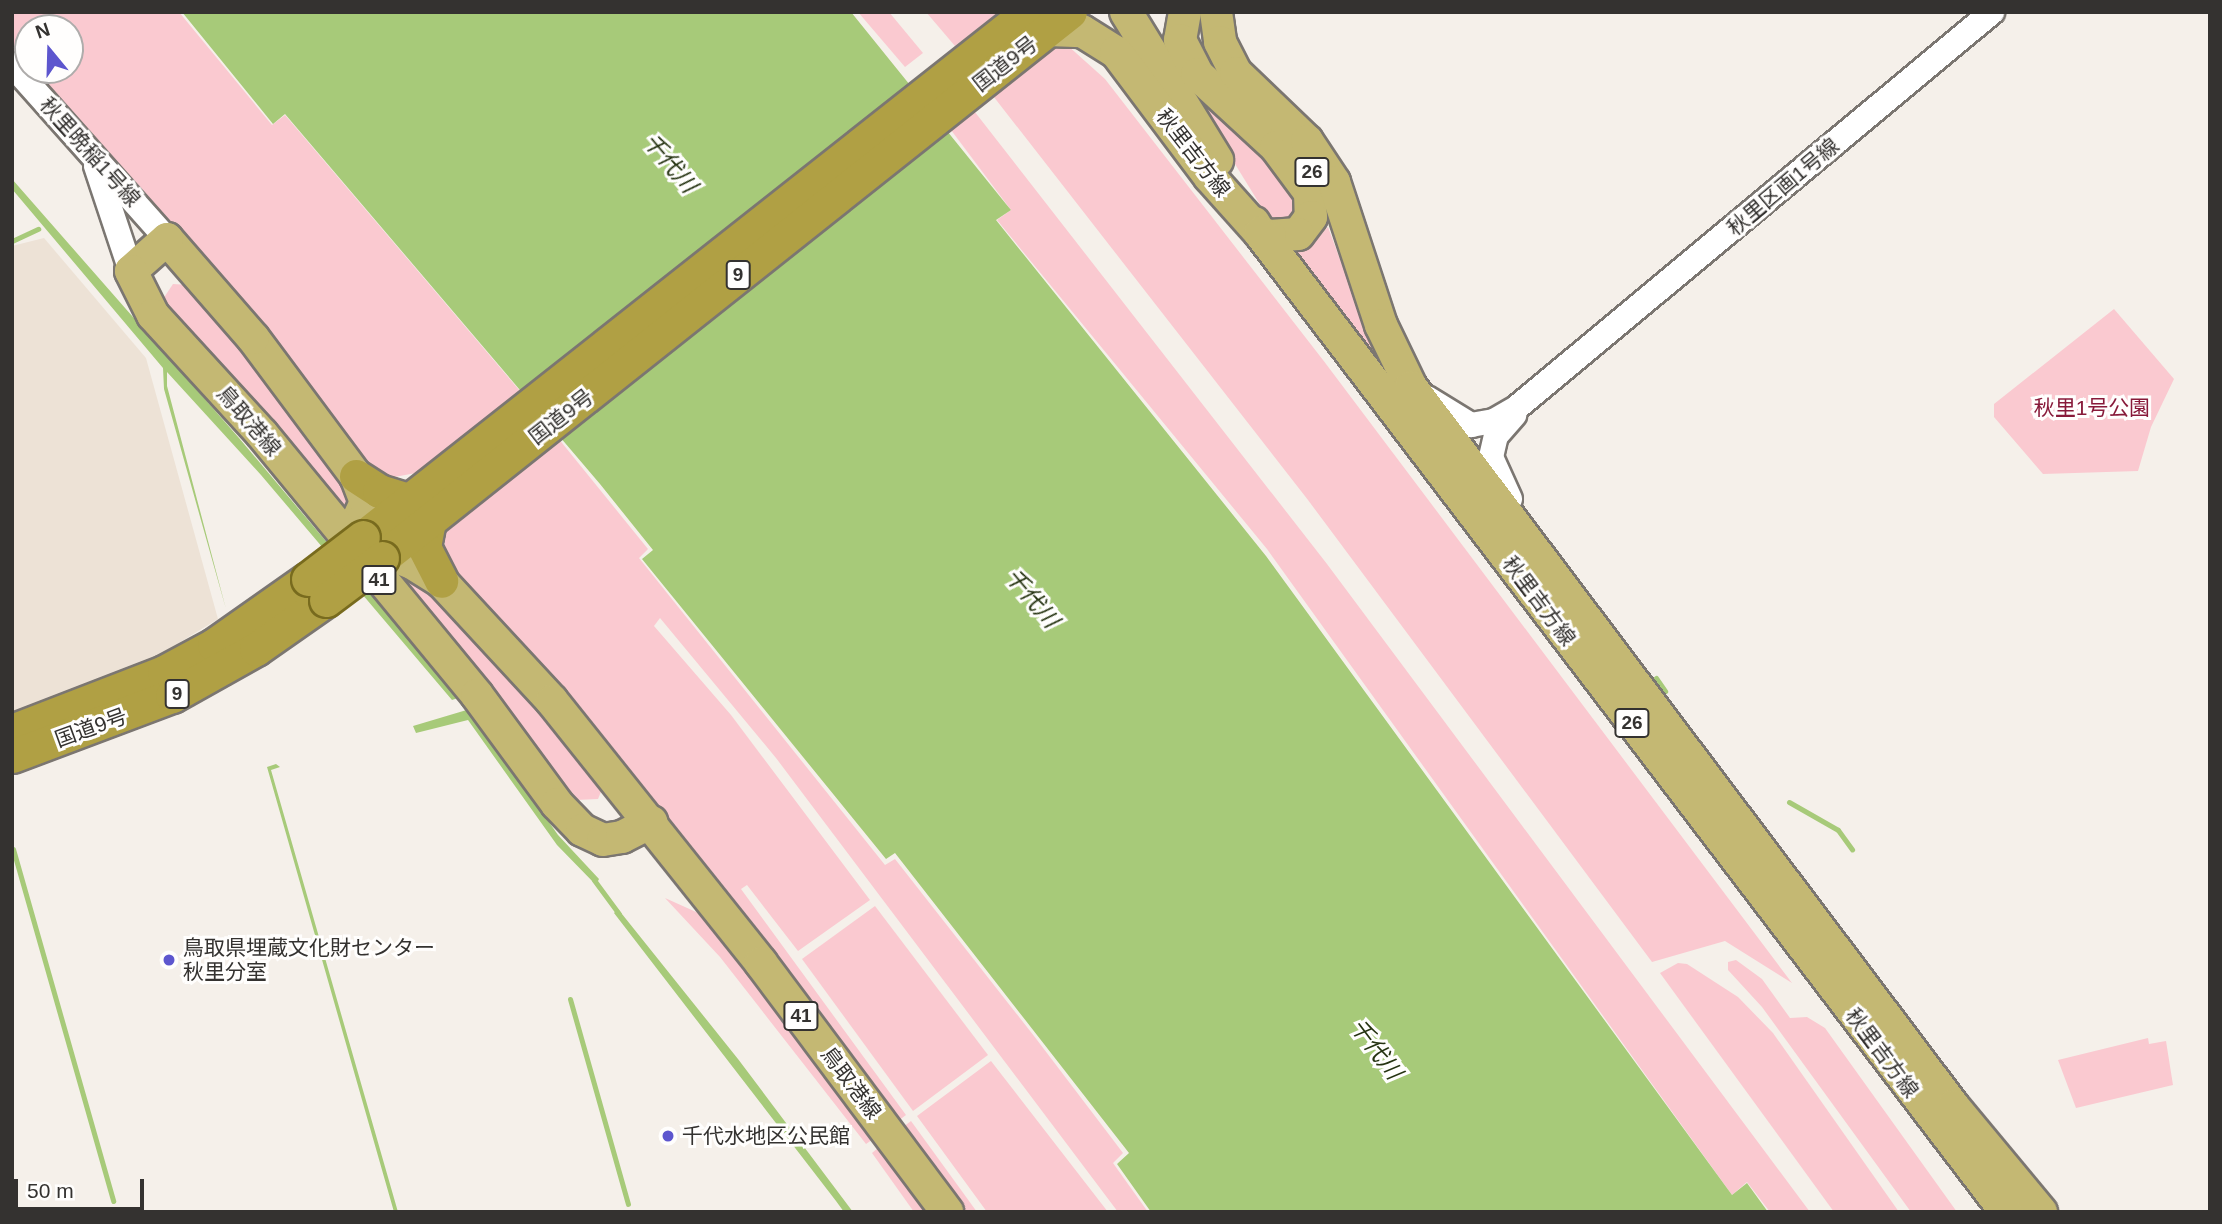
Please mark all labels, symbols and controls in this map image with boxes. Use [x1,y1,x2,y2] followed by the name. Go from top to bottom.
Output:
[14,14,84,84] north arrow
[33,18,53,43] text: N
[968,31,1042,97] street label: 国道9号
[35,92,145,212] street label: 秋里晩稲1号線
[1151,104,1235,202] street label: 秋里吉方線
[637,128,703,198] water label: 千代川
[1722,133,1844,241] street label: 秋里区画1号線
[1293,156,1331,188] road number: 26
[724,260,752,290] road number: 9
[212,381,286,461] street label: 鳥取港線
[524,384,598,450] street label: 国道9号
[2034,395,2150,421] park label: 秋里1号公園
[1497,551,1581,651] street label: 秋里吉方線
[999,563,1065,633] water label: 千代川
[360,565,398,596] road number: 41
[163,678,191,709] road number: 9
[52,703,130,753] street label: 国道9号
[1613,708,1651,738] road number: 26
[183,935,435,985] place label: 鳥取県埋蔵文化財センター 秋里分室
[161,952,177,968] marker: 鳥取県埋蔵文化財センター 秋里分室
[782,1000,820,1032] road number: 41
[1840,1003,1924,1103] street label: 秋里吉方線
[1344,1013,1408,1085] water label: 千代川
[816,1042,886,1124] street label: 鳥取港線
[682,1123,850,1149] place label: 千代水地区公民館
[660,1128,676,1144] marker: 千代水地区公民館
[18,1164,147,1208] scale bar
[27,1179,74,1202] text: 50 m

